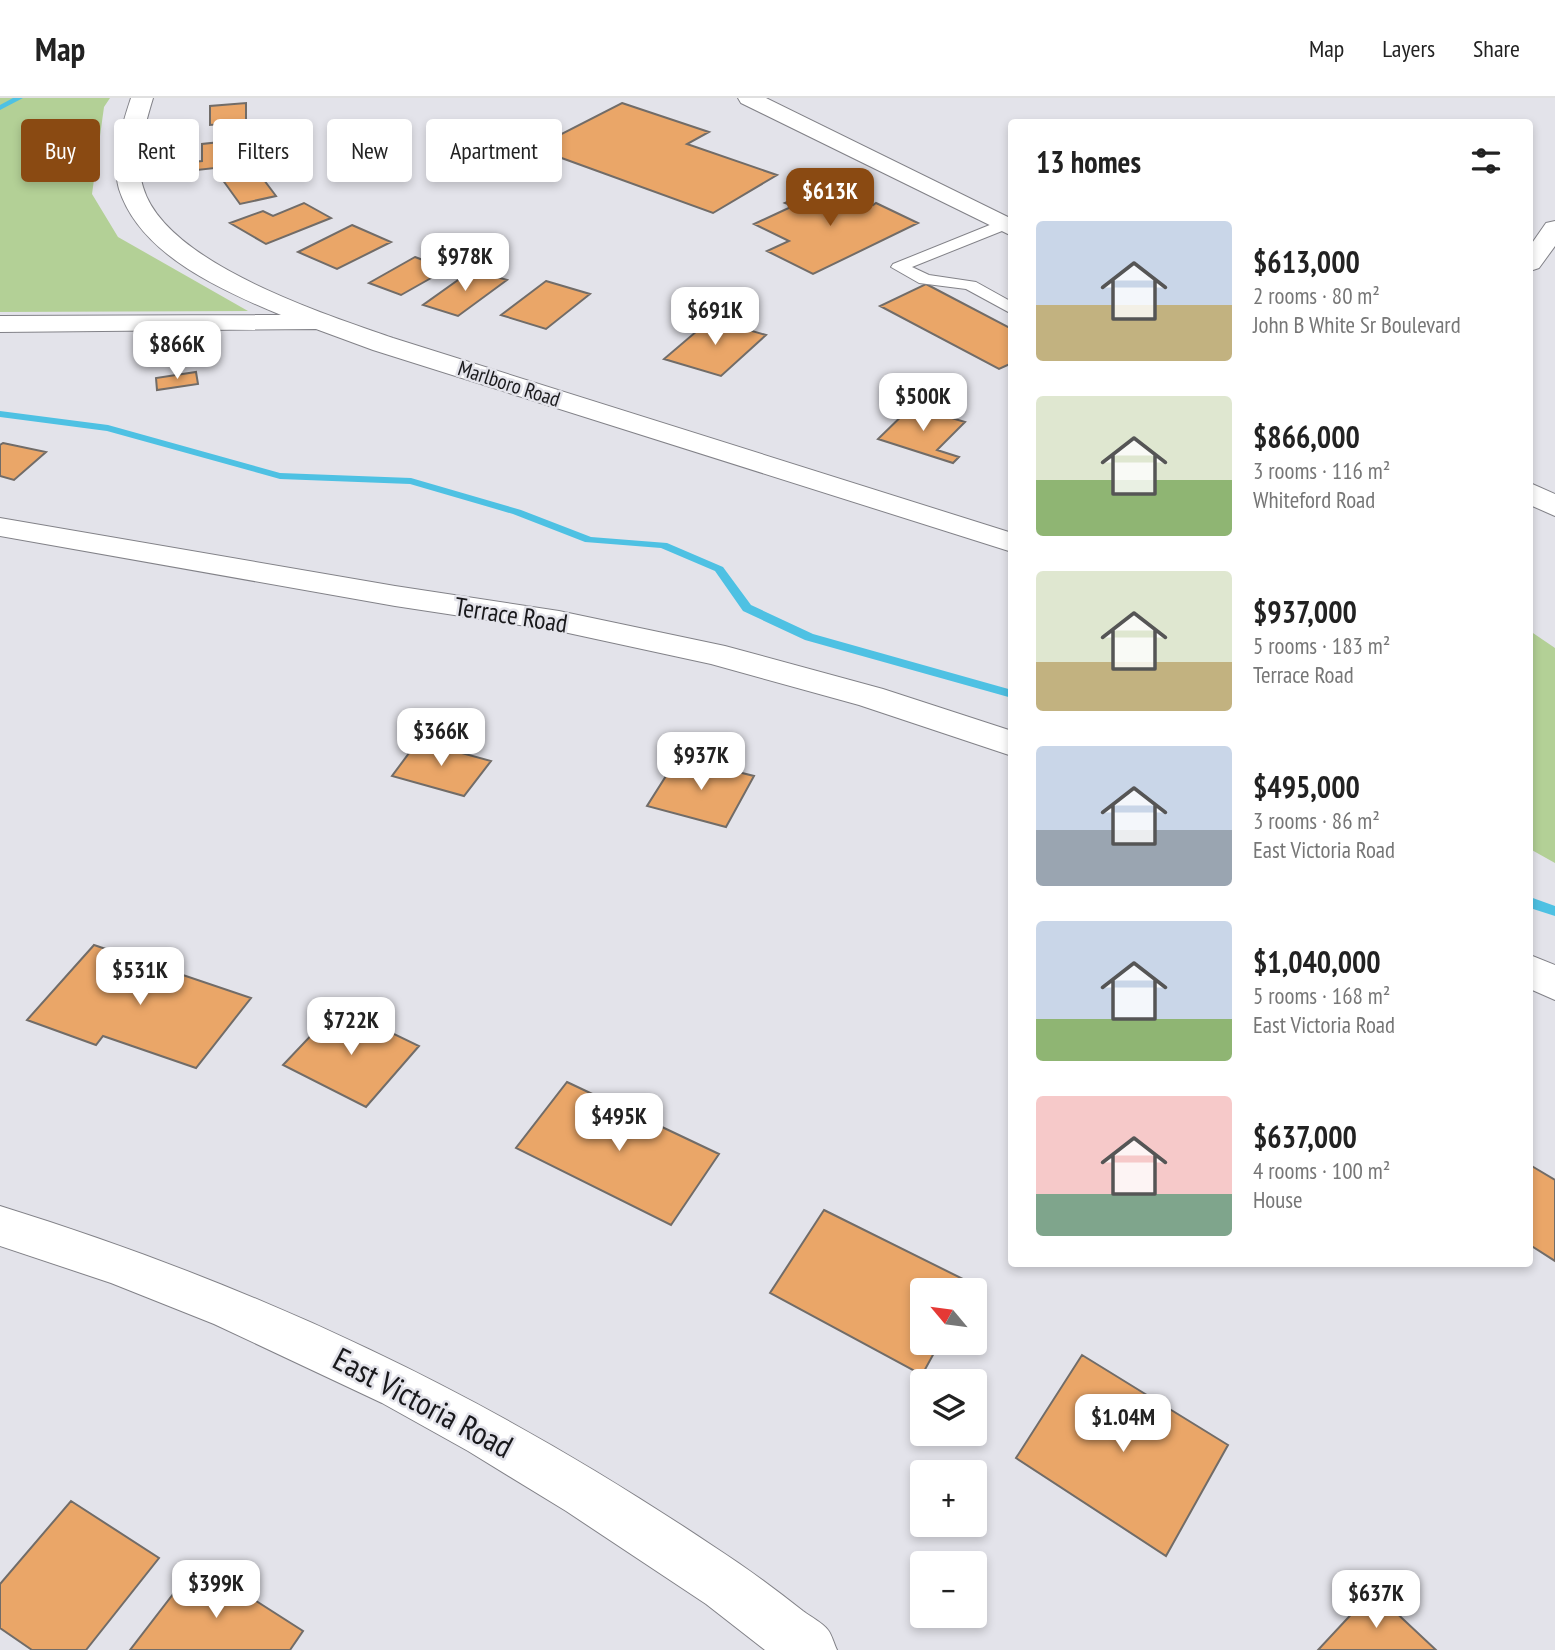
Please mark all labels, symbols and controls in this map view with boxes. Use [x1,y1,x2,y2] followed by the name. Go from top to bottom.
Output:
[35,27,85,70] text: Map
[1309,33,1344,64] text: Map
[1382,33,1435,64] text: Layers
[1473,33,1520,64] text: Share
[21,119,100,182] chip: Buy
[114,119,199,182] chip: Rent
[213,119,313,182] chip: Filters
[327,119,412,182] chip: New
[426,119,562,182] chip: Apartment
[1036,142,1141,181] text: 13 homes
[1467,142,1505,180] icon: filters
[781,169,879,228] pin: $613K
[802,176,858,205] text: $613K
[416,234,514,293] pin: $978K
[437,241,493,270] text: $978K
[1253,242,1360,281] text: $613,000
[1092,249,1176,333] icon: home
[1253,281,1380,310] text: 2 rooms · 80 m²
[666,288,764,347] pin: $691K
[687,295,743,324] text: $691K
[1253,310,1461,339] text: John B White Sr Boulevard
[128,322,226,381] pin: $866K
[149,329,205,358] text: $866K
[455,354,564,413] street label: Marlboro Road
[874,374,972,433] pin: $500K
[895,381,951,410] text: $500K
[1253,417,1360,456] text: $866,000
[1092,424,1176,508] icon: home
[1253,456,1390,485] text: 3 rooms · 116 m²
[1253,485,1375,514] text: Whiteford Road
[452,589,570,640] street label: Terrace Road
[1253,592,1357,631] text: $937,000
[1092,599,1176,683] icon: home
[1253,631,1390,660] text: 5 rooms · 183 m²
[1253,660,1354,689] text: Terrace Road
[392,708,490,768] pin: $366K
[413,716,469,745] text: $366K
[652,732,750,792] pin: $937K
[673,740,729,769] text: $937K
[1253,767,1360,806] text: $495,000
[1092,774,1176,858] icon: home
[1253,806,1380,835] text: 3 rooms · 86 m²
[1253,835,1395,864] text: East Victoria Road
[1253,942,1381,981] text: $1,040,000
[91,948,189,1007] pin: $531K
[1092,949,1176,1033] icon: home
[112,955,168,984] text: $531K
[1253,981,1390,1010] text: 5 rooms · 168 m²
[302,998,400,1057] pin: $722K
[323,1005,379,1034] text: $722K
[1253,1010,1395,1039] text: East Victoria Road
[570,1094,668,1153] pin: $495K
[591,1101,647,1130] text: $495K
[1253,1117,1357,1156] text: $637,000
[1092,1124,1176,1208] icon: home
[1253,1156,1390,1185] text: 4 rooms · 100 m²
[1253,1185,1303,1214] text: House
[910,1278,987,1354] north arrow
[910,1278,987,1628] map controls
[326,1337,521,1467] street label: East Victoria Road
[910,1369,987,1446] button: layers
[1066,1394,1180,1454] pin: $1.04M
[1091,1402,1155,1431] text: $1.04M
[910,1460,987,1537] button: +
[910,1551,987,1628] button: −
[167,1560,265,1620] pin: $399K
[188,1568,244,1597] text: $399K
[1327,1570,1425,1630] pin: $637K
[1348,1578,1404,1607] text: $637K

